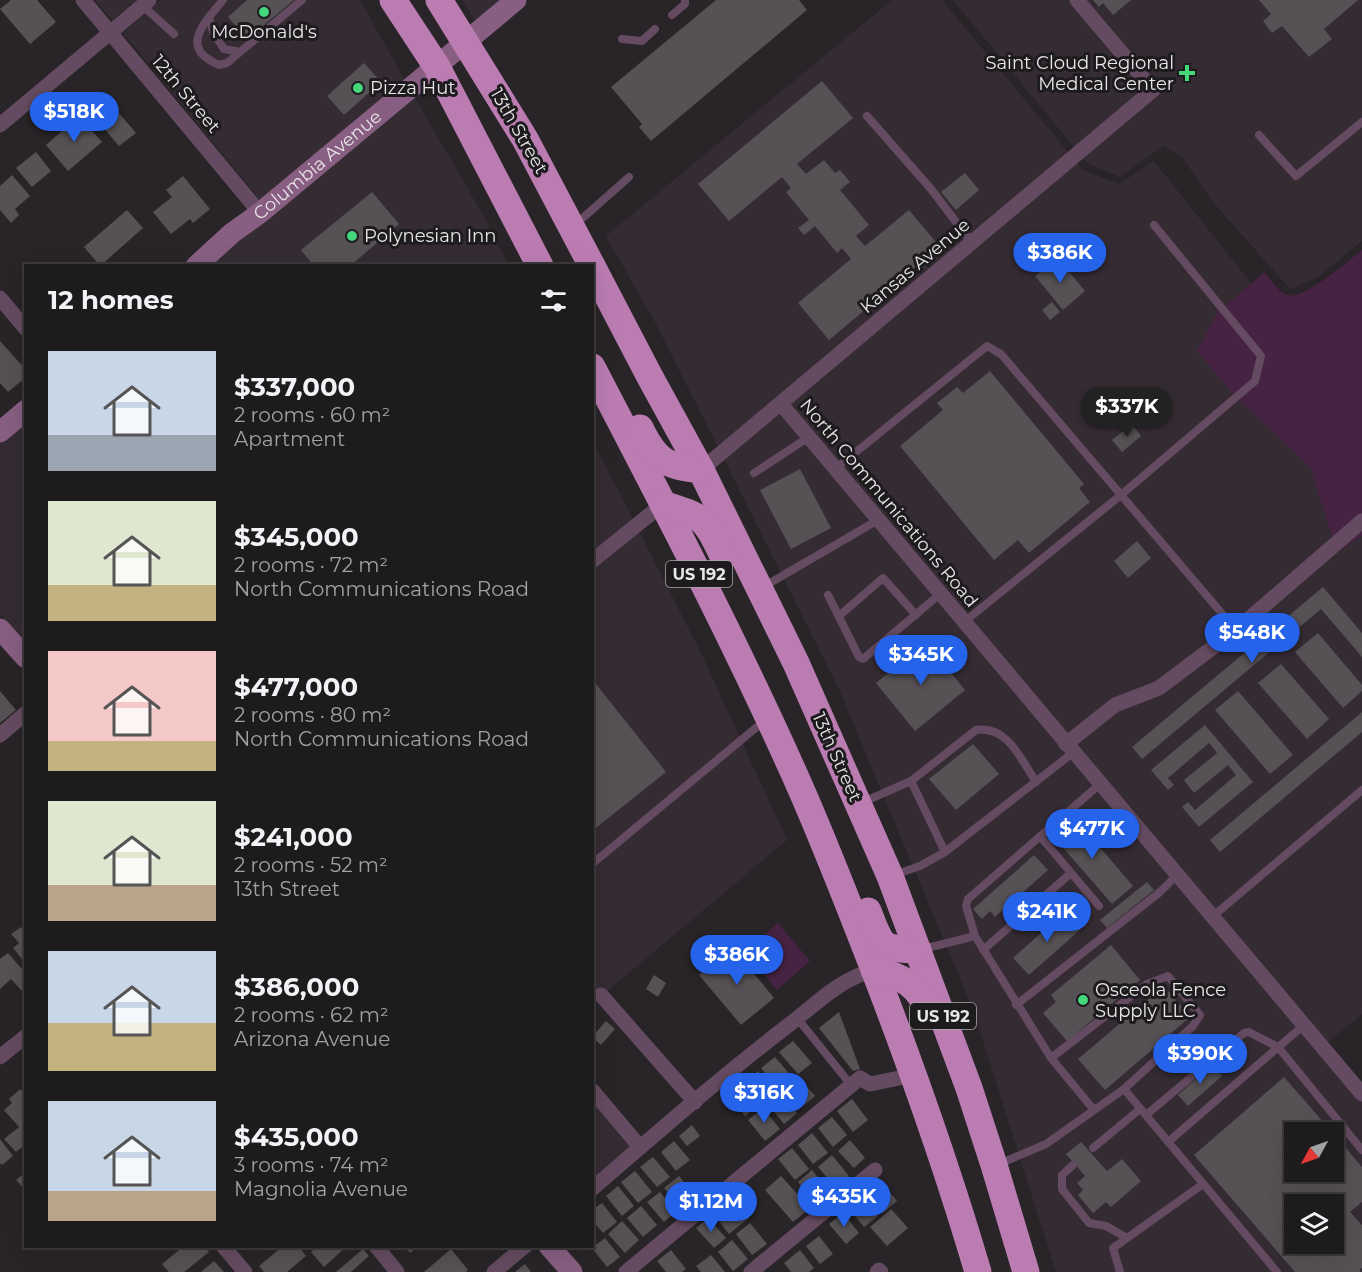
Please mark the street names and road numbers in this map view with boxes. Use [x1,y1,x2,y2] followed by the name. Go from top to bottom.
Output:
[147,50,225,138] street label: 12th Street
[486,84,552,178] street label: 13th Street
[249,105,386,225] street label: Columbia Avenue
[856,214,974,318] street label: Kansas Avenue
[795,394,983,612] street label: North Communications Road
[666,561,732,587] road number: US 192
[808,709,866,805] street label: 13th Street
[910,1003,976,1029] road number: US 192

